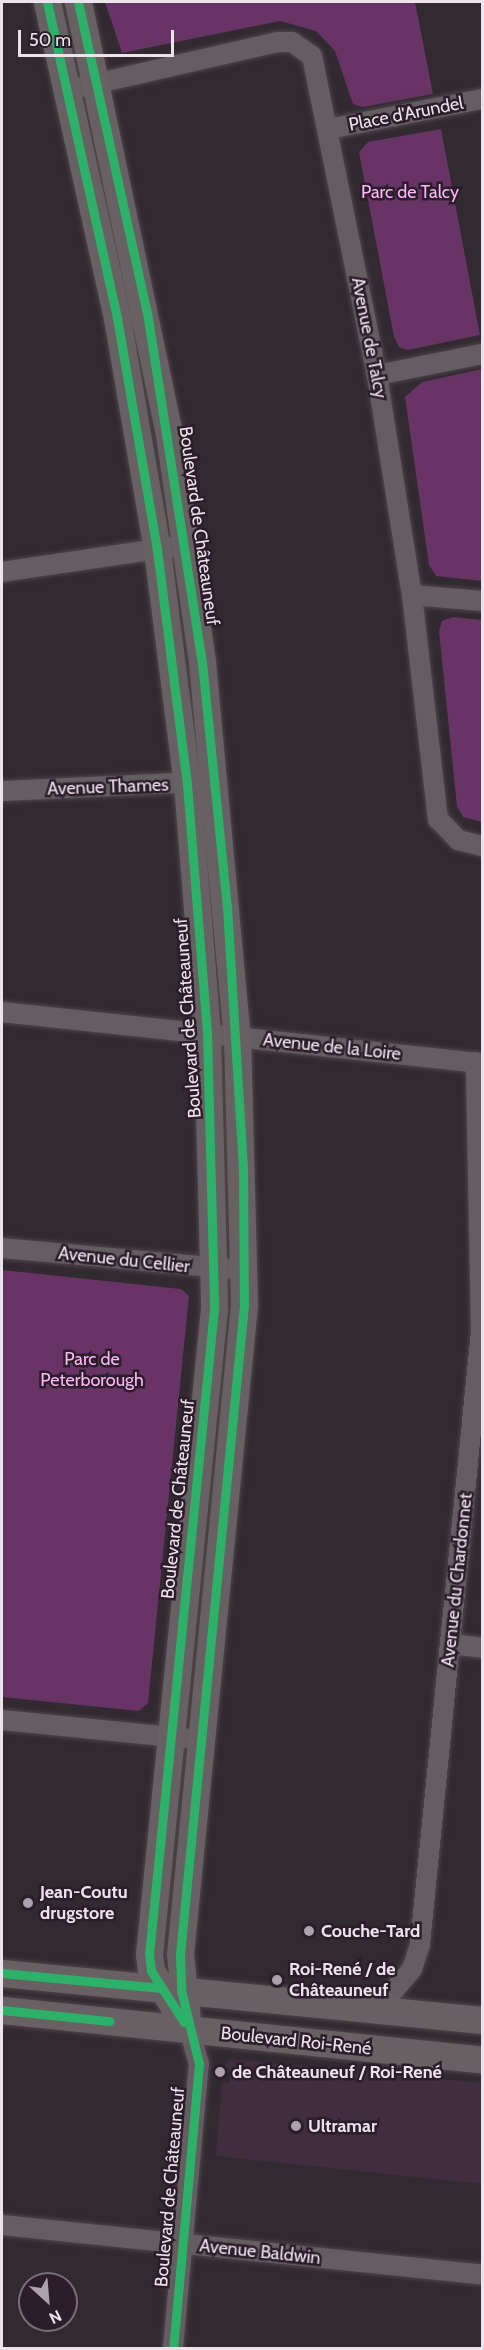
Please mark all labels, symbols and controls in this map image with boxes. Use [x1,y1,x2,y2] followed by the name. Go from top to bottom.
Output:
[21,18,177,56] scale bar
[29,29,71,51] text: 50 m
[347,92,465,136] street label: Place d'Arundel
[361,181,459,203] park label: Parc de Talcy
[347,276,391,400] street label: Avenue de Talcy
[174,425,224,627] street label: Boulevard de Châteauneuf
[47,774,169,800] street label: Avenue Thames
[170,917,206,1119] street label: Boulevard de Châteauneuf
[262,1029,402,1065] street label: Avenue de la Loire
[57,1242,191,1278] street label: Avenue du Cellier
[40,1349,144,1392] park label: Parc de Peterborough
[157,1398,199,1600] street label: Boulevard de Châteauneuf
[437,1492,477,1668] street label: Avenue du Chardonnet
[40,1882,128,1924] place label: Jean-Coutu drugstore
[21,1896,35,1910] marker: Jean-Coutu drugstore
[321,1920,420,1942] place label: Couche-Tard
[302,1924,316,1938] marker: Couche-Tard
[289,1959,396,2002] place label: Roi-René / de Châteauneuf
[270,1973,284,1987] marker: Roi-René / de Châteauneuf
[220,2022,372,2060] street label: Boulevard Roi-René
[232,2061,442,2083] place label: de Châteauneuf / Roi-René
[213,2065,227,2079] marker: de Châteauneuf / Roi-René
[150,2086,190,2288] street label: Boulevard de Châteauneuf
[308,2115,377,2137] place label: Ultramar
[289,2119,303,2133] marker: Ultramar
[198,2235,322,2269] street label: Avenue Baldwin
[18,2272,78,2332] north arrow
[46,2306,64,2328] text: N

